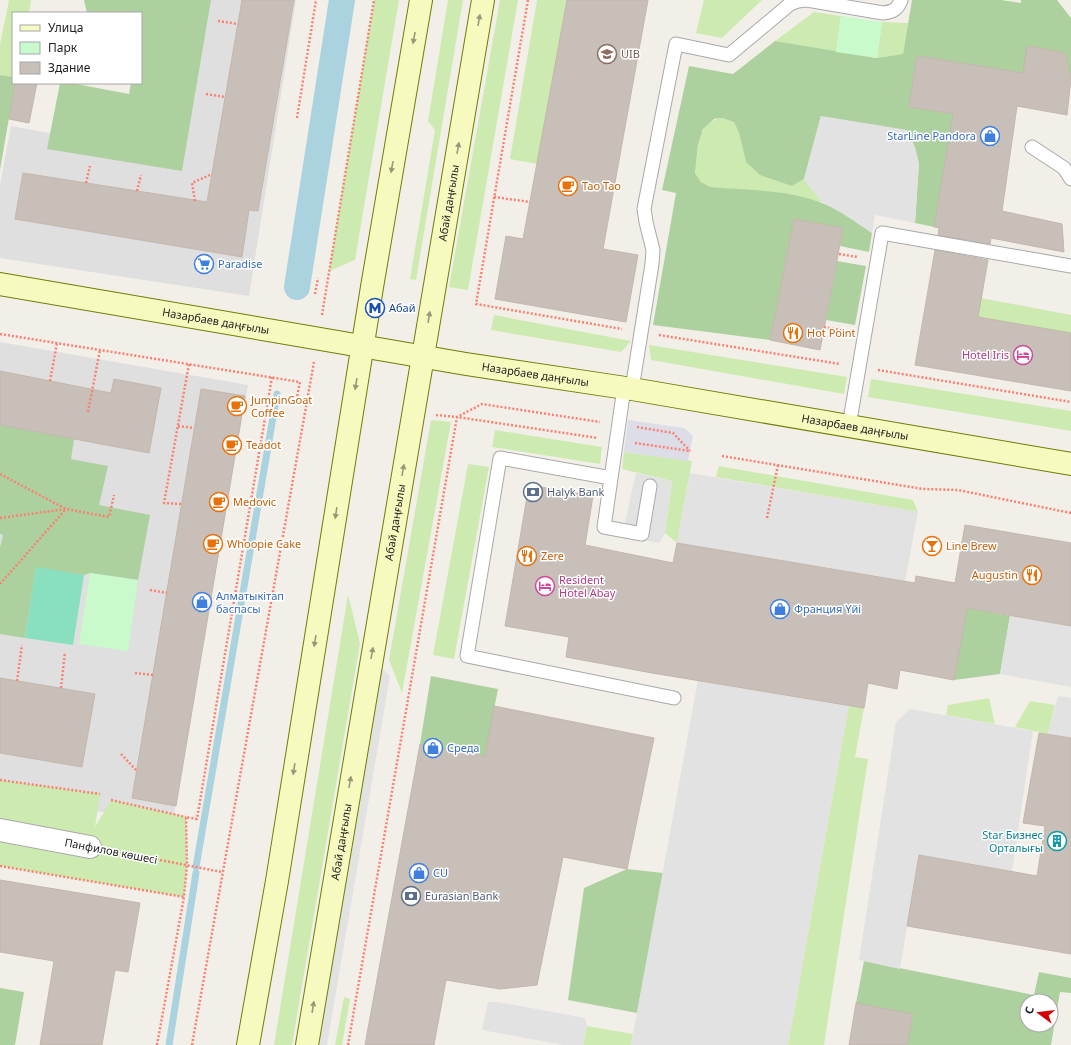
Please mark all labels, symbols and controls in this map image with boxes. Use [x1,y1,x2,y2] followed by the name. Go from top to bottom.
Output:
[12,12,142,84] legend
[477,13,483,26] one-way arrow
[48,19,83,36] text: Улица
[411,32,417,45] one-way arrow
[48,39,78,56] text: Парк
[596,43,618,65] school or university icon: UIB
[621,46,640,61] place label: UIB
[48,59,91,76] text: Здание
[979,125,1001,147] shop icon: StarLine Pandora
[887,128,976,143] place label: StarLine Pandora
[455,142,461,154] one-way arrow
[389,160,395,173] one-way arrow
[435,163,462,242] street label: Абай даңғылы
[557,175,579,197] cafe icon: Tao Tao
[582,178,621,193] place label: Tao Tao
[193,253,215,275] supermarket icon: Paradise
[218,256,262,271] place label: Paradise
[364,297,386,319] metro station icon: Абай
[389,300,416,315] place label: Абай
[161,304,271,337] street label: Назарбаев даңғылы
[426,311,432,323] one-way arrow
[782,322,804,344] restaurant icon: Hot Point
[807,325,856,340] place label: Hot Point
[1012,344,1034,366] hotel icon: Hotel Iris
[962,347,1009,362] place label: Hotel Iris
[481,358,590,389] street label: Назарбаев даңғылы
[353,378,359,390] one-way arrow
[250,392,312,420] place label: JumpinGoat Coffee
[226,395,248,417] cafe icon: JumpinGoat Coffee
[800,410,910,443] street label: Назарбаев даңғылы
[221,434,243,456] cafe icon: Teadot
[246,437,281,452] place label: Teadot
[400,464,406,476] one-way arrow
[522,481,544,503] bank icon: Halyk Bank
[381,483,408,562] street label: Абай даңғылы
[547,484,605,499] place label: Halyk Bank
[208,491,230,513] cafe icon: Medovic
[233,494,276,509] place label: Medovic
[333,506,339,519] one-way arrow
[202,533,224,555] cafe icon: Whoopie Cake
[921,535,943,557] bar icon: Line Brew
[227,536,301,551] place label: Whoopie Cake
[946,538,997,553] place label: Line Brew
[516,545,538,567] restaurant icon: Zere
[541,548,564,563] place label: Zere
[1021,564,1043,586] restaurant icon: Augustin
[972,567,1018,582] place label: Augustin
[559,572,616,600] place label: Resident Hotel Abay
[534,575,556,597] hotel icon: Resident Hotel Abay
[216,588,284,616] place label: Алматыкітап баспасы
[191,591,213,613] shop icon: Алматыкітап баспасы
[769,598,791,620] shop icon: Франция Үйі
[794,601,861,616] place label: Франция Үйі
[312,635,318,647] one-way arrow
[369,647,375,660] one-way arrow
[422,737,444,759] shop icon: Среда
[447,740,479,755] place label: Среда
[291,763,297,775] one-way arrow
[348,776,354,788] one-way arrow
[327,802,355,881] street label: Абай даңғылы
[982,827,1043,855] place label: Star Бизнес Орталығы
[1046,830,1068,852] building icon: Star Бизнес Орталығы
[63,834,159,867] street label: Панфилов көшесі
[408,862,430,884] shop icon: CU
[433,865,448,880] place label: CU
[400,885,422,907] bank icon: Eurasian Bank
[425,888,498,903] place label: Eurasian Bank
[1019,993,1059,1033] north arrow
[310,1000,316,1013] one-way arrow
[1021,1005,1037,1016] text: С

